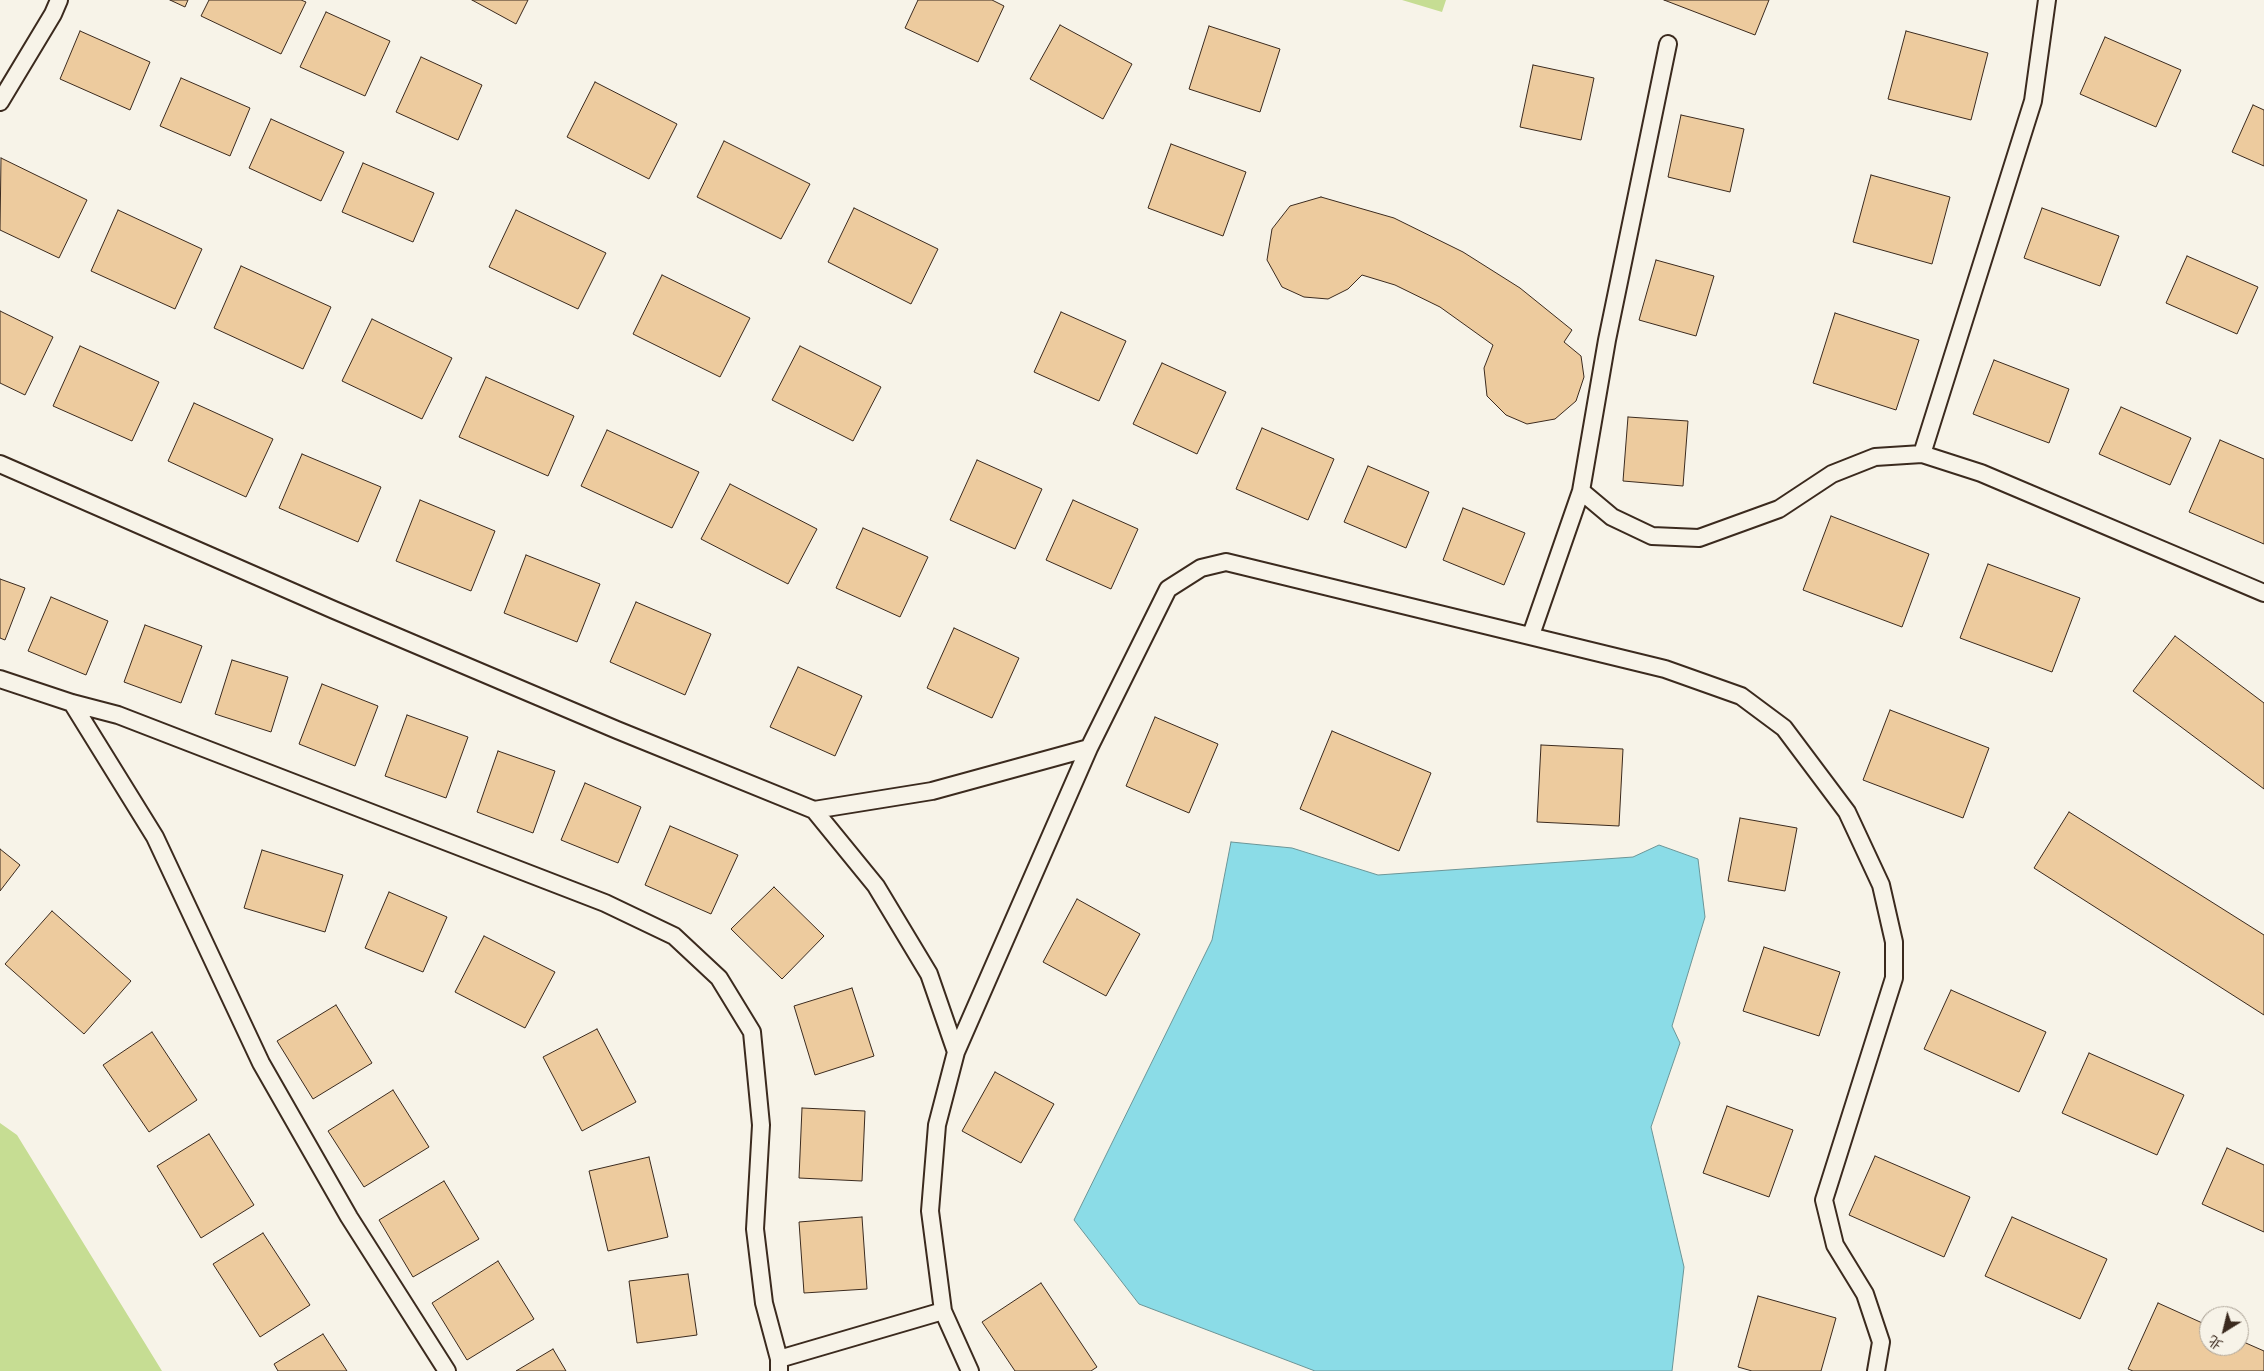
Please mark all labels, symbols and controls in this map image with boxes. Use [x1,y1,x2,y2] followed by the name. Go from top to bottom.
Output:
[2199,1306,2249,1356] north arrow
[2205,1332,2226,1354] text: 北

